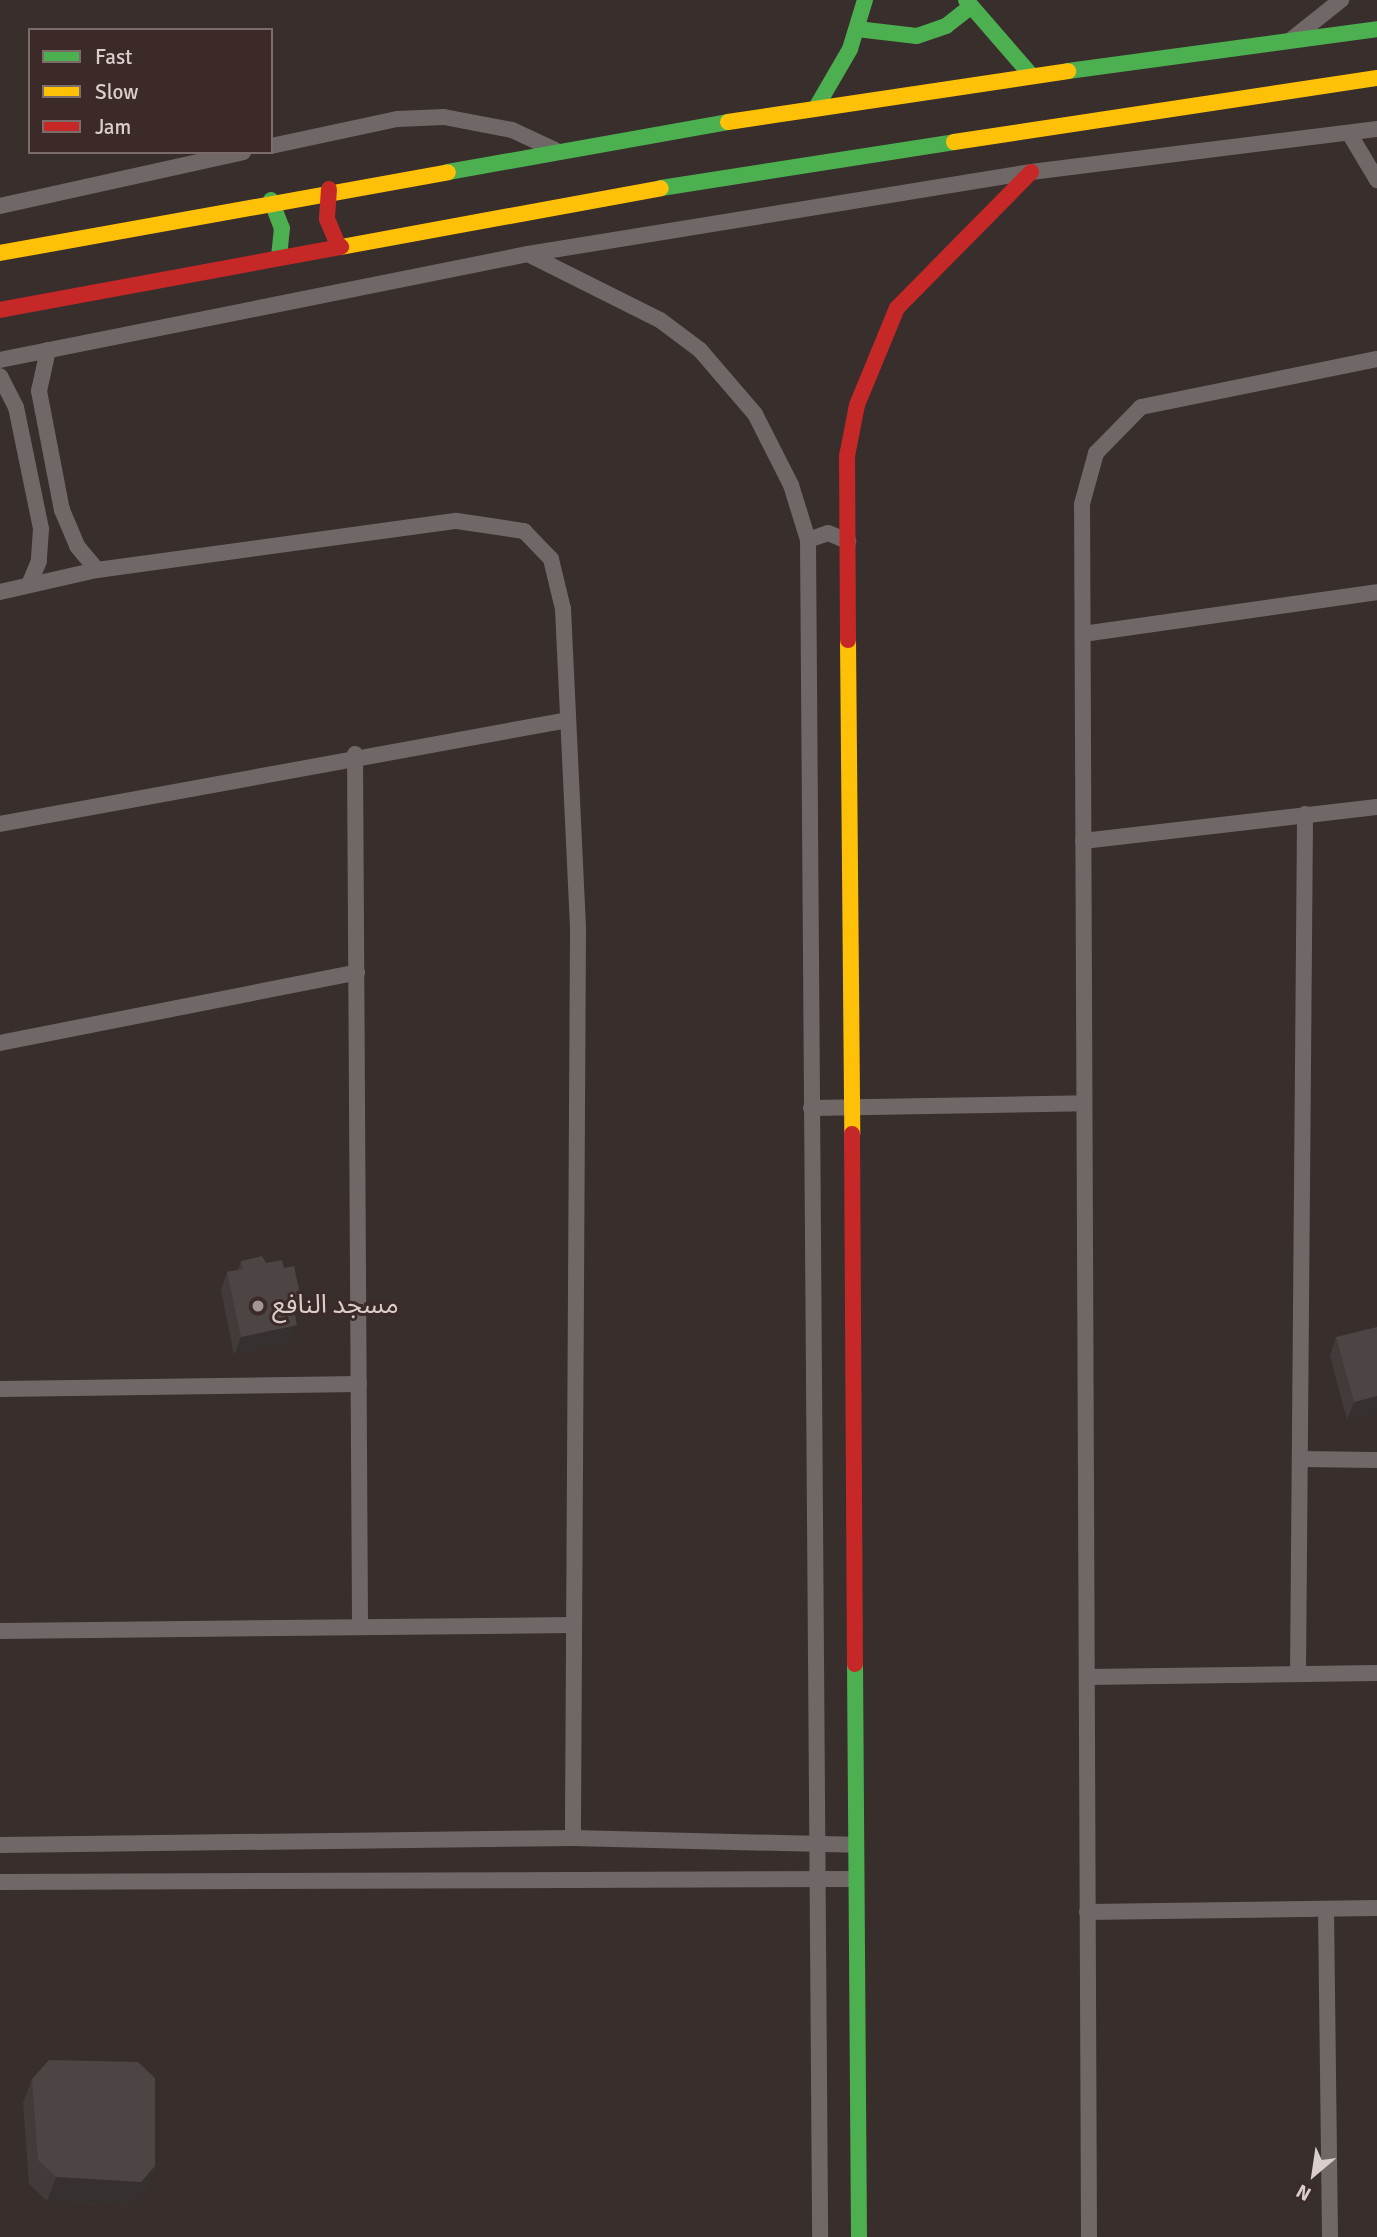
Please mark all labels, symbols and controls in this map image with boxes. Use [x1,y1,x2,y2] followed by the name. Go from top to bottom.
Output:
[28,28,273,154] legend
[95,44,132,70] text: Fast
[95,79,139,105] text: Slow
[95,114,131,140] text: Jam
[272,1290,399,1322] place label: مسجد النافع
[250,1298,266,1314] marker: مسجد النافع
[1279,2139,1349,2209] north arrow
[1292,2179,1315,2206] text: N

